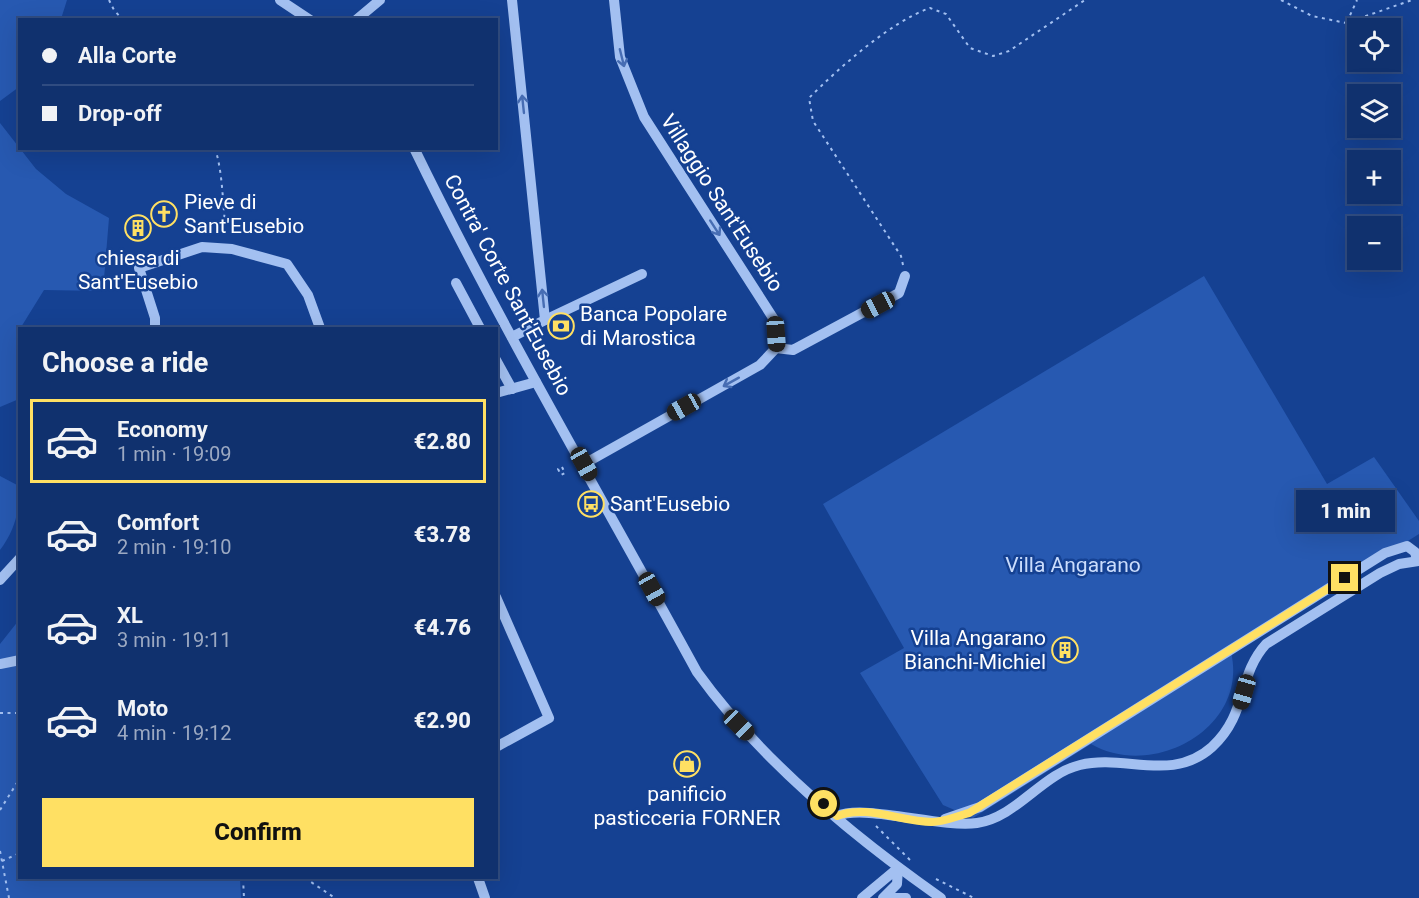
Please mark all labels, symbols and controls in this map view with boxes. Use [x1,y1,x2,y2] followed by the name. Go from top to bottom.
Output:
[1347,18,1401,270] map controls
[1347,18,1401,72] button: locate
[78,43,176,68] text: Alla Corte
[616,48,628,67] one-way arrow
[1347,84,1401,138] button: layers
[517,95,528,115] one-way arrow
[78,101,162,126] text: Drop-off
[656,110,788,296] street label: Villaggio Sant'Eusebio
[1347,150,1401,204] button: +
[439,170,577,400] street label: Contra' Corte Sant'Eusebio
[184,190,304,238] place label: Pieve di Sant'Eusebio
[149,199,179,229] church icon: Pieve di Sant'Eusebio
[123,213,153,243] building icon: chiesa di Sant'Eusebio
[1347,216,1401,270] button: −
[709,219,721,236] one-way arrow
[78,246,198,294] place label: chiesa di Sant'Eusebio
[537,289,548,309] one-way arrow
[858,289,898,321] car
[580,302,727,350] place label: Banca Popolare di Marostica
[546,311,576,341] bank icon: Banca Popolare di Marostica
[766,315,786,353] car
[42,347,208,379] text: Choose a ride
[723,376,740,388] one-way arrow
[664,390,704,424] car
[45,414,99,468] icon: car
[117,417,208,442] text: Economy
[414,429,471,454] text: €2.80
[117,442,232,466] text: 1 min · 19:09
[567,444,601,484] car
[576,489,606,519] bus stop icon: Sant'Eusebio
[1296,491,1394,533] callout: 1 min
[610,492,730,516] place label: Sant'Eusebio
[1320,499,1371,523] text: 1 min
[45,507,99,561] icon: car
[117,510,199,535] text: Comfort
[414,522,471,547] text: €3.78
[117,535,232,559] text: 2 min · 19:10
[1005,553,1141,577] park label: Villa Angarano
[1331,564,1358,591] route end
[635,569,669,609] car
[45,600,99,654] icon: car
[117,603,143,628] text: XL
[414,615,471,640] text: €4.76
[904,626,1046,674] place label: Villa Angarano Bianchi-Michiel
[117,628,232,652] text: 3 min · 19:11
[1050,635,1080,665] building icon: Villa Angarano Bianchi-Michiel
[1230,672,1258,712] car
[45,693,99,747] icon: car
[117,696,168,721] text: Moto
[720,706,758,744] car
[414,708,471,733] text: €2.90
[117,721,232,745] text: 4 min · 19:12
[672,749,702,779] shop icon: panificio pasticceria FORNER
[594,782,780,830] place label: panificio pasticceria FORNER
[810,790,837,817] route start
[42,798,474,867] button: Confirm

